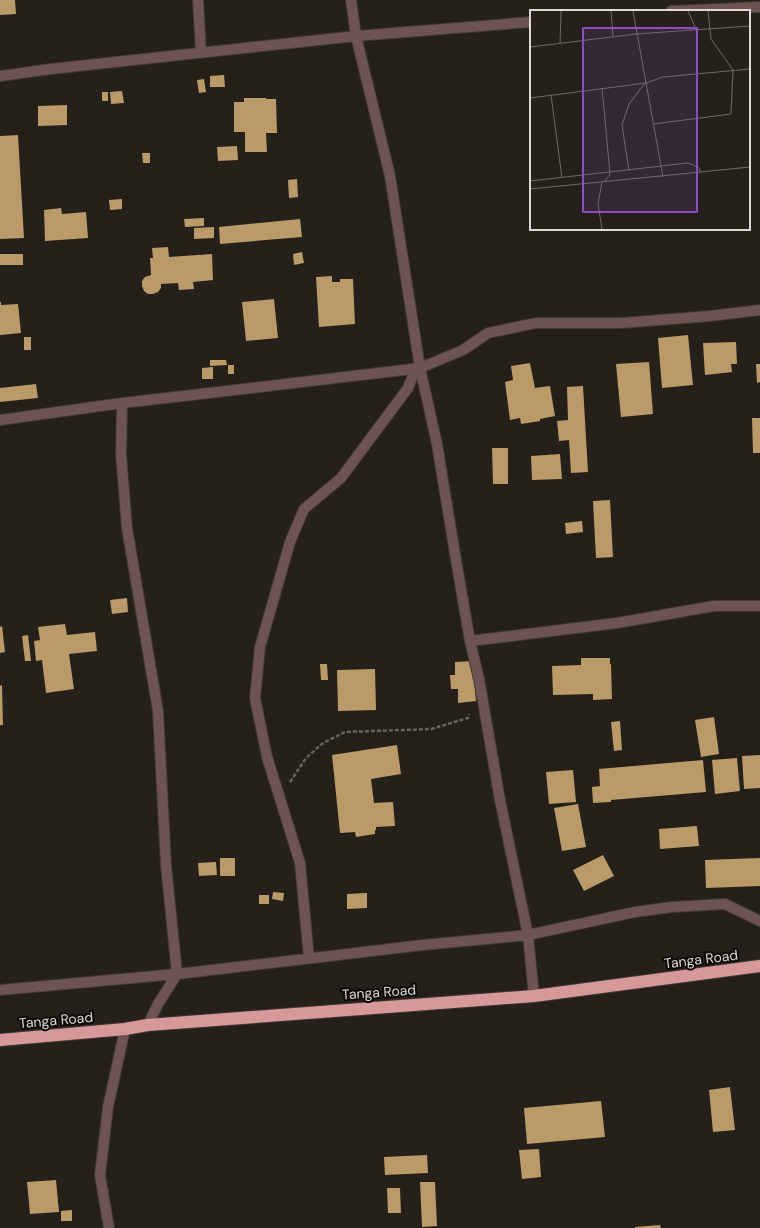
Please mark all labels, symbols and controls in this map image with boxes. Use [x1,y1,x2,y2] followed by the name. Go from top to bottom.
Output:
[530,10,750,230] inset map
[663,946,739,972] street label: Tanga Road
[341,980,417,1004] street label: Tanga Road
[18,1008,94,1032] street label: Tanga Road

